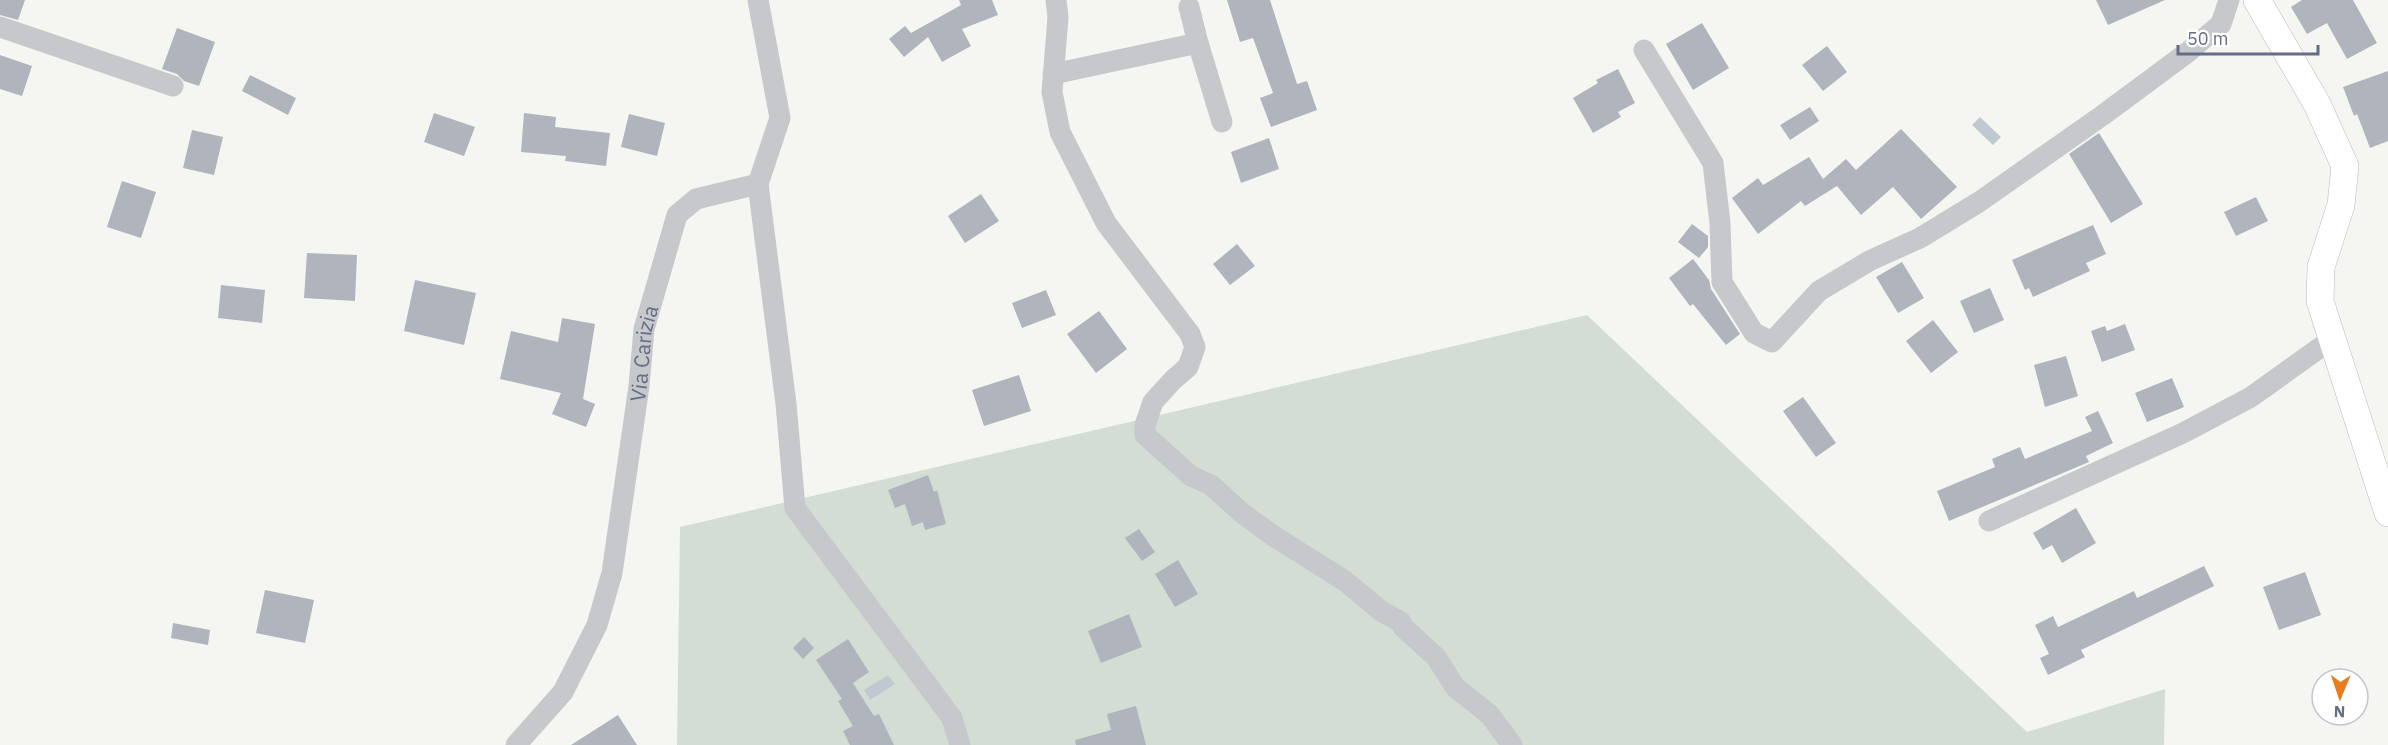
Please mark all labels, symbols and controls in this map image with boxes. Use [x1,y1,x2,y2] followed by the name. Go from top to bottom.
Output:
[2178,18,2318,56] scale bar
[2187,27,2229,50] text: 50 m
[623,301,664,404] street label: Via Carizia
[2310,667,2370,727] north arrow
[2333,702,2346,722] text: N

